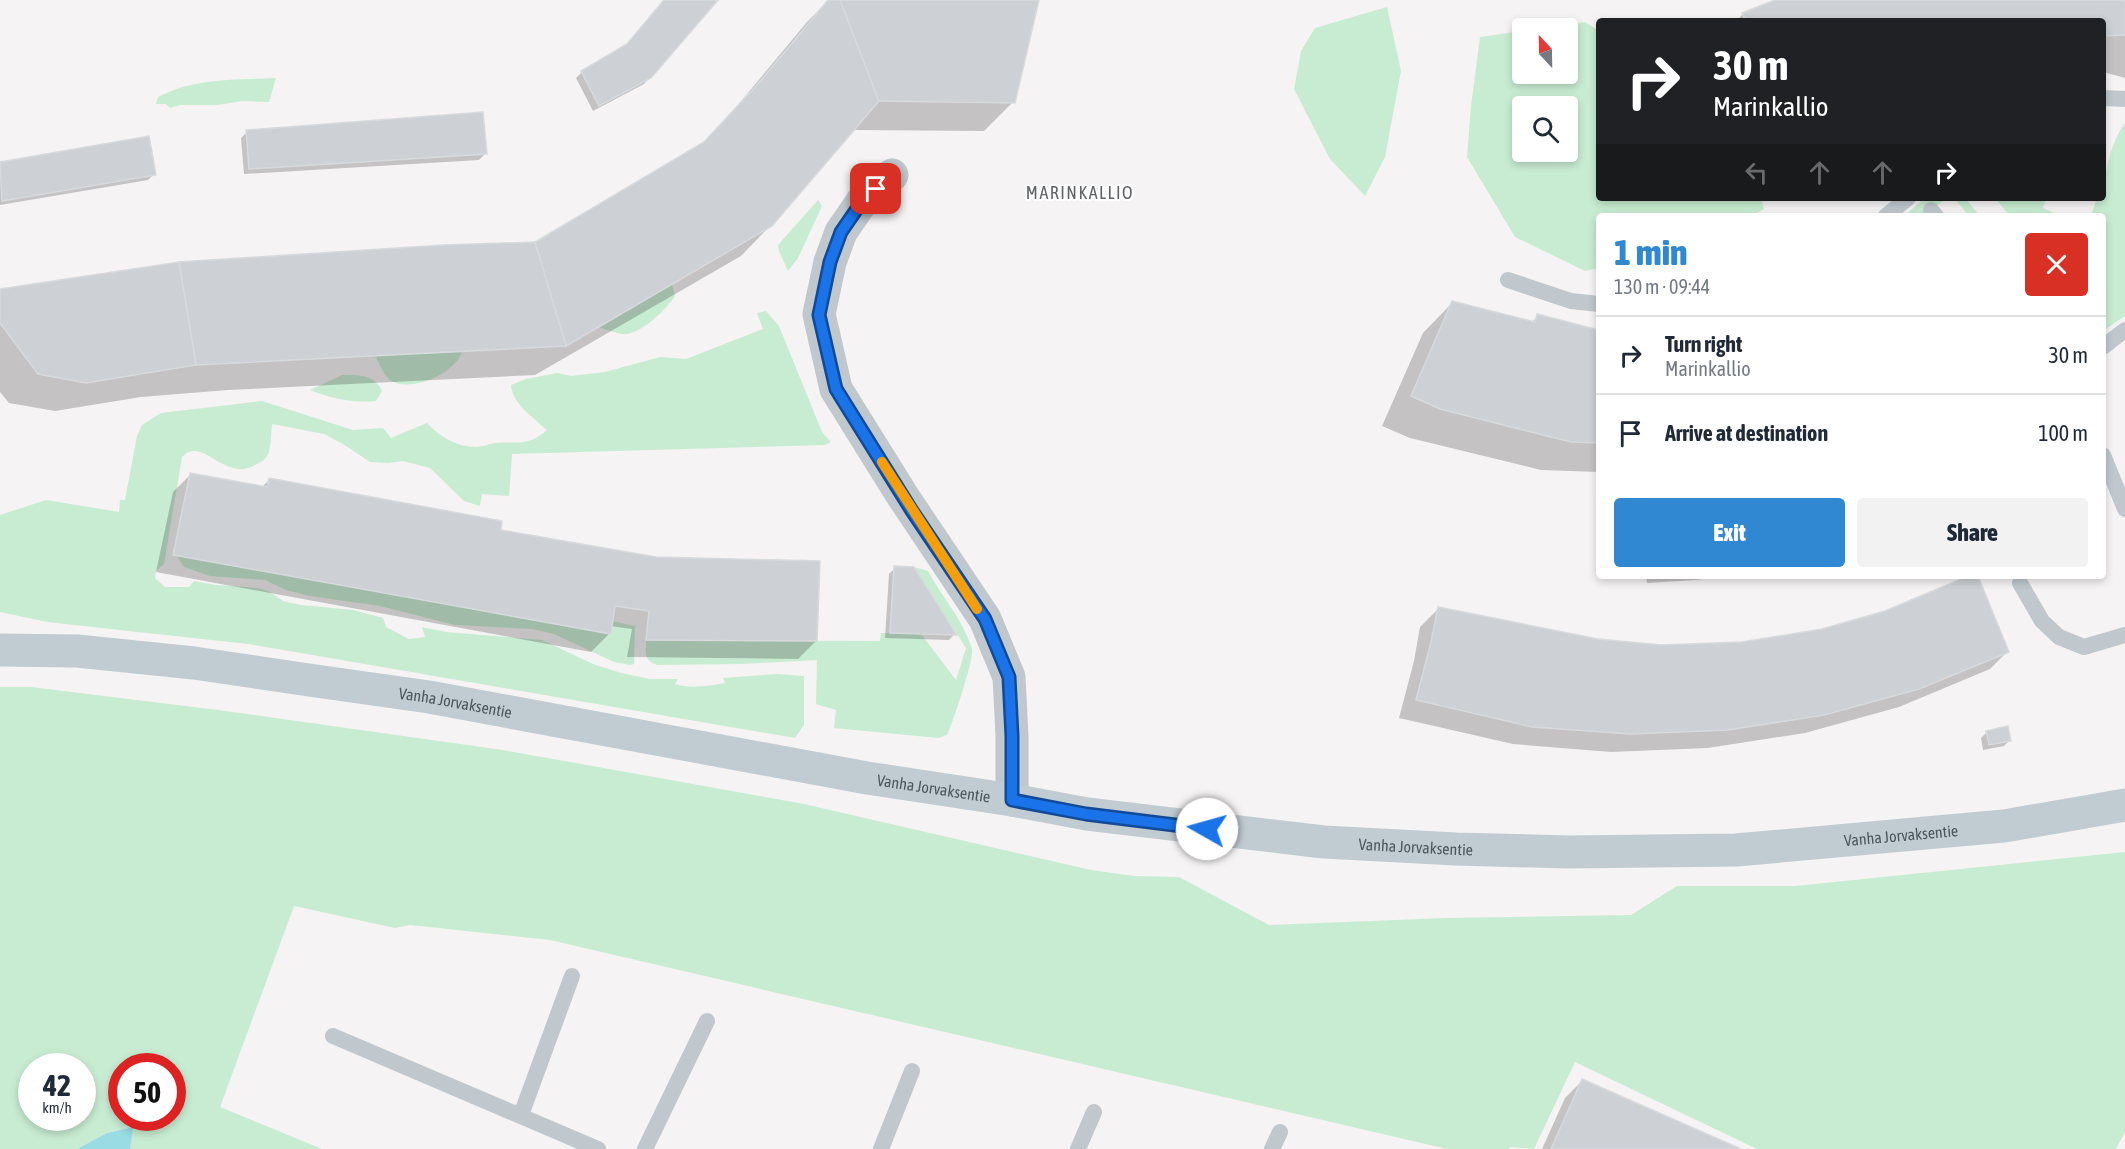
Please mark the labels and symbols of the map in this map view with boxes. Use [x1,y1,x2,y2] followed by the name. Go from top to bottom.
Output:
[1512,18,1578,84] north arrow
[850,163,901,214] pin
[1026,182,1134,203] district label: MARINKALLIO
[398,684,513,721] street label: Vanha Jorvaksentie
[876,771,992,806] street label: Vanha Jorvaksentie
[1175,797,1239,861] position arrow
[1843,821,1959,849] street label: Vanha Jorvaksentie
[1358,835,1473,858] street label: Vanha Jorvaksentie
[108,1053,186,1131] speed limit sign: 50

